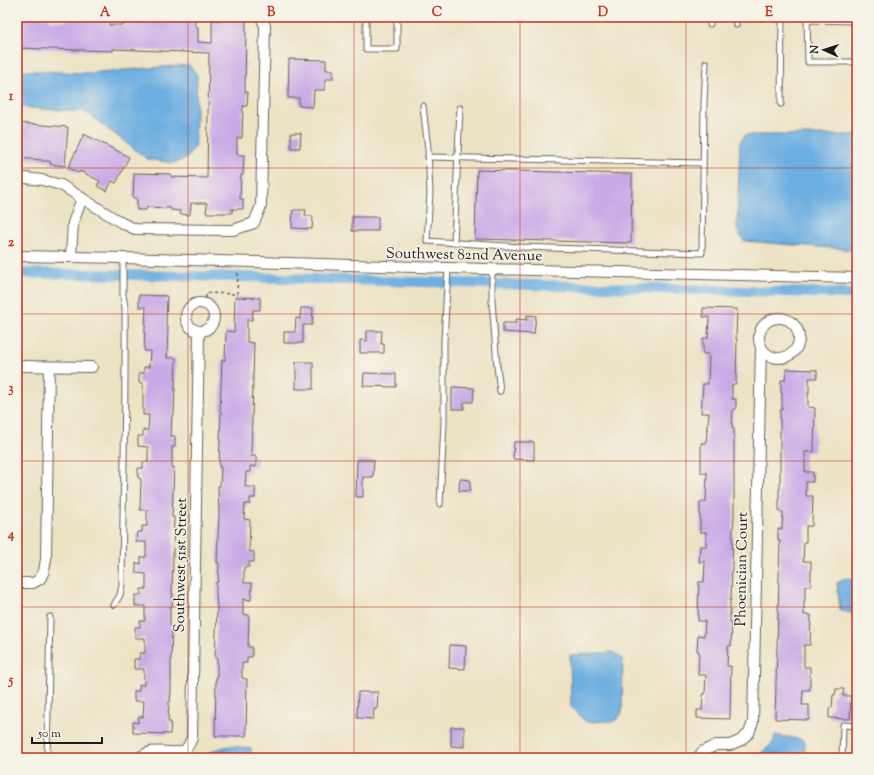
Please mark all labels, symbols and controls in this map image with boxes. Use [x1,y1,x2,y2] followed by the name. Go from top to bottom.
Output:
[100,4,111,22] text: A
[267,4,276,22] text: B
[432,4,442,22] text: C
[598,4,608,22] text: D
[765,4,773,22] text: E
[804,30,844,70] north arrow
[807,45,823,55] text: N
[9,88,14,106] text: 1
[8,234,15,252] text: 2
[386,244,542,267] street label: Southwest 82nd Avenue
[8,380,14,398] text: 3
[170,497,193,633] street label: Southwest 51st Street
[731,512,754,627] street label: Phoenician Court
[7,526,15,544] text: 4
[8,672,14,690] text: 5
[32,719,102,745] scale bar
[37,725,61,743] text: 50 m

